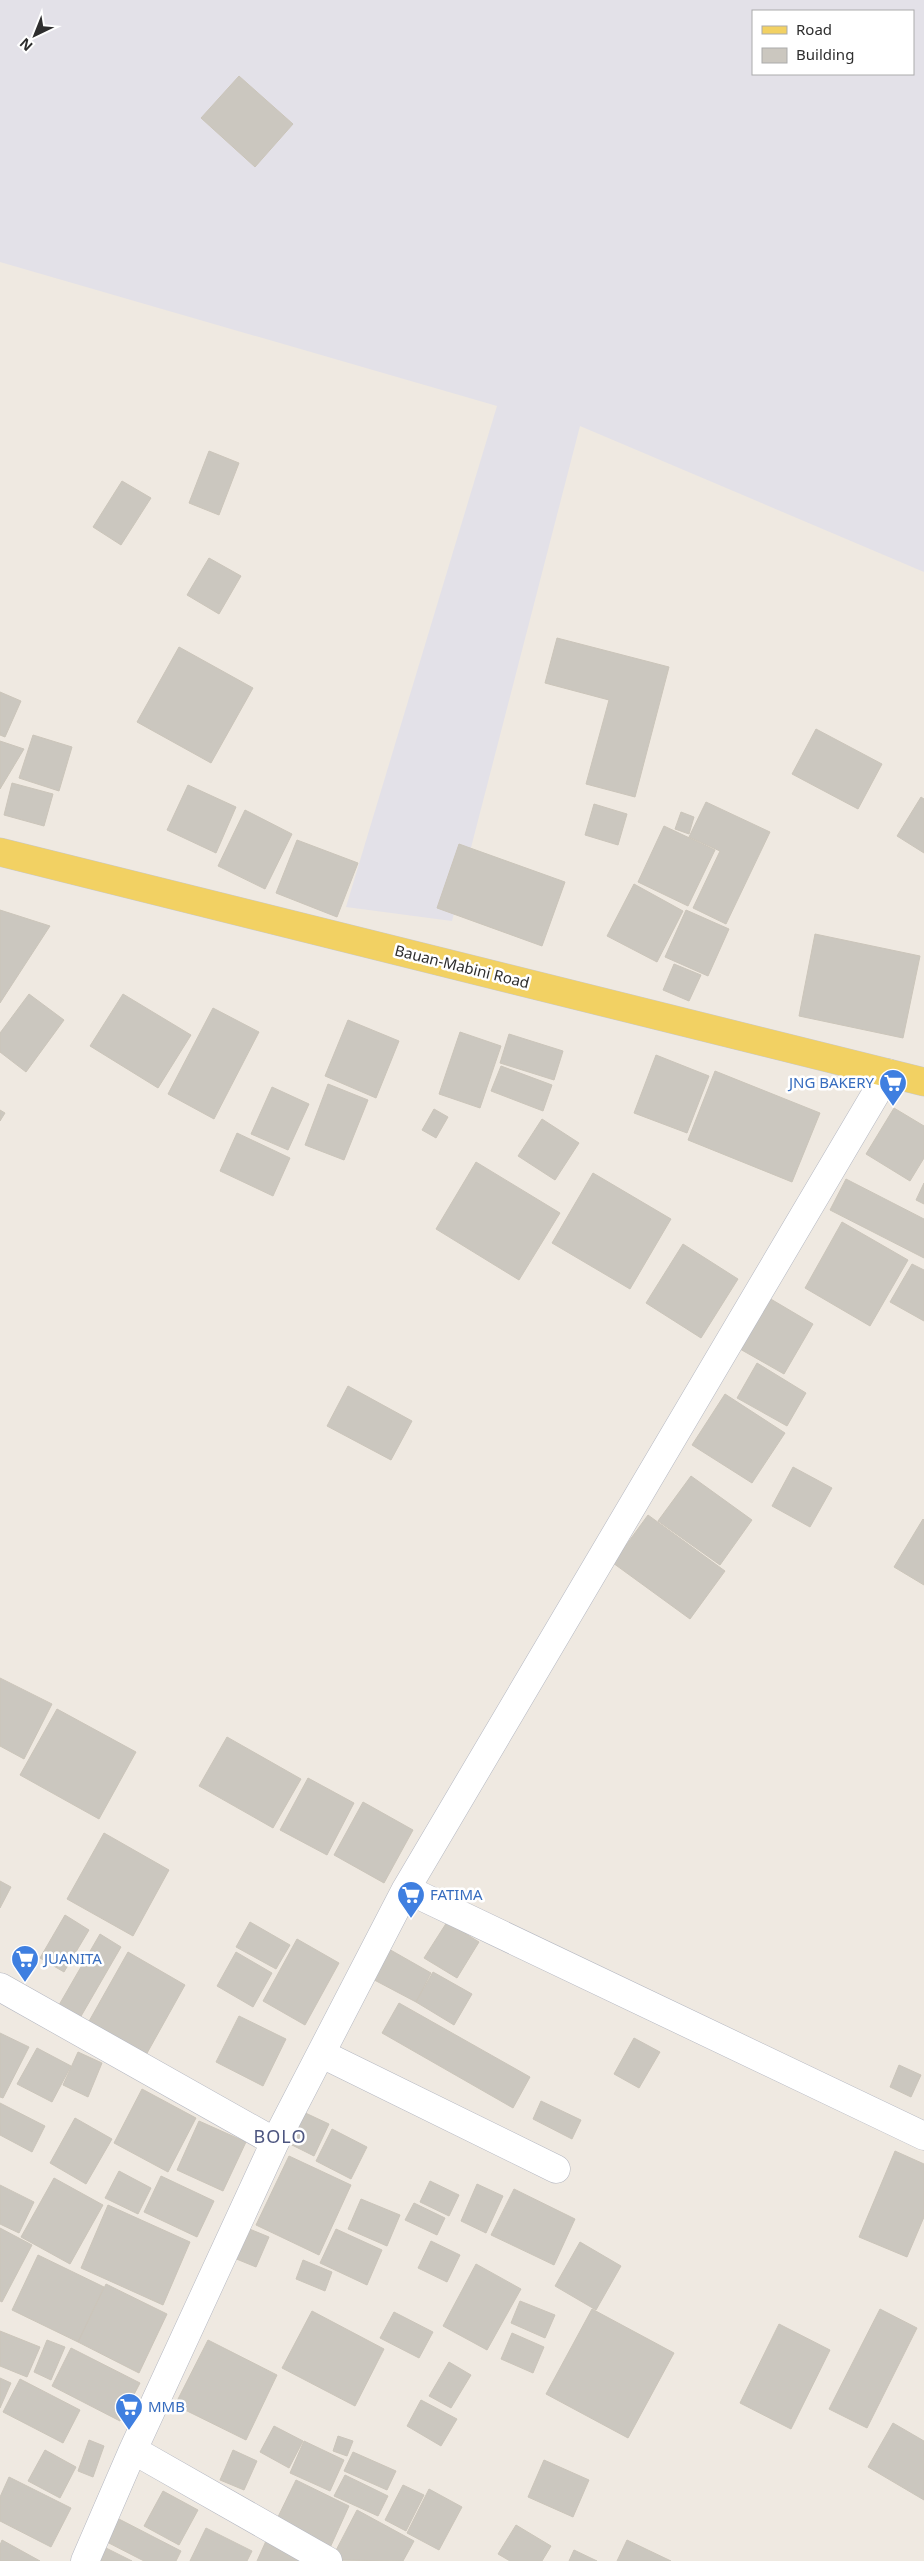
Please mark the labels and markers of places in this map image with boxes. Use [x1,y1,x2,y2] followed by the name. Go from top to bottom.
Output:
[878,1068,908,1107] supermarket icon: JNG BAKERY
[787,1072,874,1092] place label: JNG BAKERY
[396,1880,426,1919] supermarket icon: FATIMA
[430,1884,483,1904] place label: FATIMA
[10,1944,40,1983] supermarket icon: JUANITA
[42,1948,102,1968] place label: JUANITA
[114,2392,144,2431] supermarket icon: MMB
[148,2396,185,2416] place label: MMB

